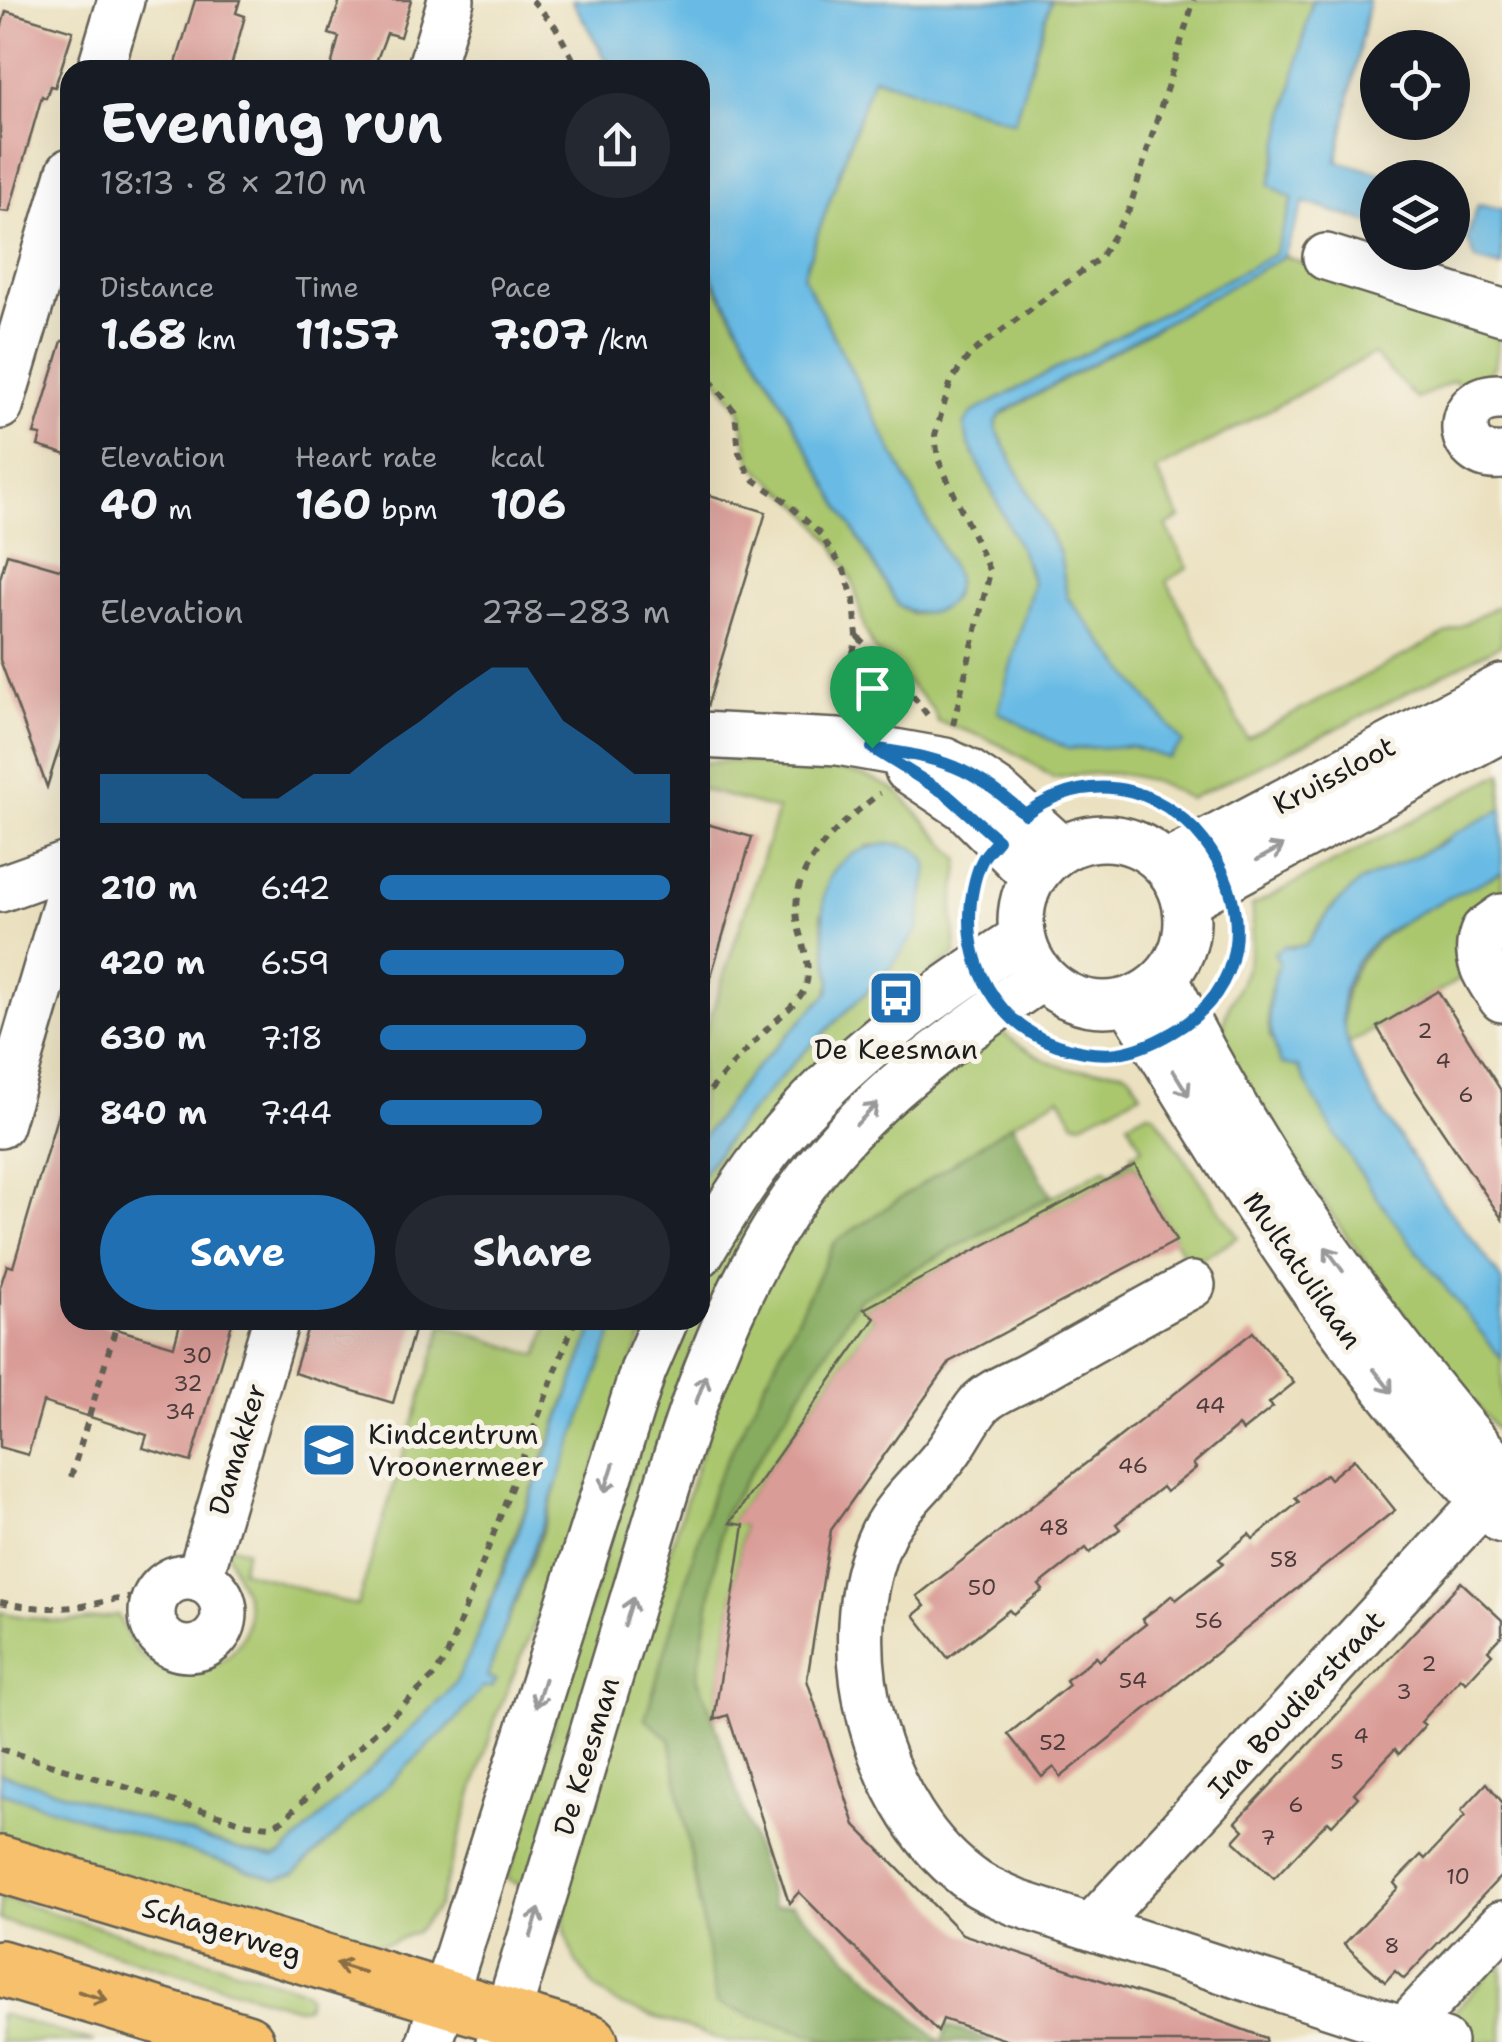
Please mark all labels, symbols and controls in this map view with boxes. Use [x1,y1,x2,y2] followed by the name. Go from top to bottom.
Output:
[1360,30,1470,270] map controls
[1360,30,1470,140] button: locate
[100,86,443,160] text: Evening run
[565,93,670,198] button: share
[1360,160,1470,270] button: layers
[100,161,366,204] text: 18:13 · 8 × 210 m
[100,268,215,306] text: Distance
[295,268,359,306] text: Time
[490,268,552,306] text: Pace
[100,306,187,362] text: 1.68
[295,306,399,362] text: 11:57
[490,306,589,362] text: 7:07
[187,320,236,358] text: km
[589,320,648,358] text: /km
[100,438,225,476] text: Elevation
[295,438,438,476] text: Heart rate
[490,438,544,476] text: kcal
[100,476,159,532] text: 40
[295,476,372,532] text: 160
[490,476,566,532] text: 106
[159,490,192,528] text: m
[372,490,438,528] text: bpm
[100,590,243,633] text: Elevation
[481,590,670,633] text: 278–283 m
[830,646,915,749] pin
[845,661,900,716] icon: arrive
[1266,727,1402,823] street label: Kruissloot
[1255,843,1284,863] one-way arrow
[100,866,197,909] text: 210 m
[260,866,331,909] text: 6:42
[100,941,205,984] text: 420 m
[260,941,330,984] text: 6:59
[866,968,926,1028] bus stop icon: De Keesman
[100,1016,206,1059] text: 630 m
[260,1016,323,1059] text: 7:18
[1417,1016,1433,1045] house number: 2
[814,1030,978,1068] place label: De Keesman
[1435,1046,1451,1075] house number: 4
[1171,1068,1191,1097] one-way arrow
[1458,1080,1474,1109] house number: 6
[100,1091,207,1134] text: 840 m
[260,1091,332,1134] text: 7:44
[855,1103,879,1127] one-way arrow
[1235,1184,1371,1356] street label: Multatulilaan
[100,1195,375,1310] button: Save
[395,1195,670,1310] button: Share
[1324,1245,1345,1273] one-way arrow
[182,1341,212,1370] house number: 30
[1372,1367,1393,1394] one-way arrow
[173,1369,203,1398] house number: 32
[693,1375,711,1406] one-way arrow
[199,1378,275,1520] street label: Damakker
[1195,1391,1225,1420] house number: 44
[165,1397,195,1426] house number: 34
[368,1415,544,1485] place label: Kindcentrum Vroonermeer
[299,1420,359,1480] school or university icon: Kindcentrum Vroonermeer
[1118,1451,1148,1480] house number: 46
[598,1461,616,1493] one-way arrow
[1039,1513,1069,1542] house number: 48
[1270,1545,1298,1574] house number: 58
[968,1573,996,1602] house number: 50
[621,1597,639,1628] one-way arrow
[1199,1602,1393,1806] street label: Ina Boudierstraat
[1195,1606,1223,1635] house number: 56
[1421,1649,1437,1678] house number: 2
[1119,1666,1147,1695] house number: 54
[544,1672,628,1840] street label: De Keesman
[529,1677,547,1709] one-way arrow
[1396,1677,1412,1706] house number: 3
[1353,1721,1369,1750] house number: 4
[1039,1728,1067,1757] house number: 52
[1330,1747,1344,1776] house number: 5
[1288,1790,1304,1819] house number: 6
[1260,1823,1276,1852] house number: 7
[1446,1862,1470,1891] house number: 10
[138,1888,306,1972] street label: Schagerweg
[527,1908,545,1939] one-way arrow
[1384,1931,1400,1960] house number: 8
[335,1958,366,1976] one-way arrow
[77,1988,109,2006] one-way arrow

